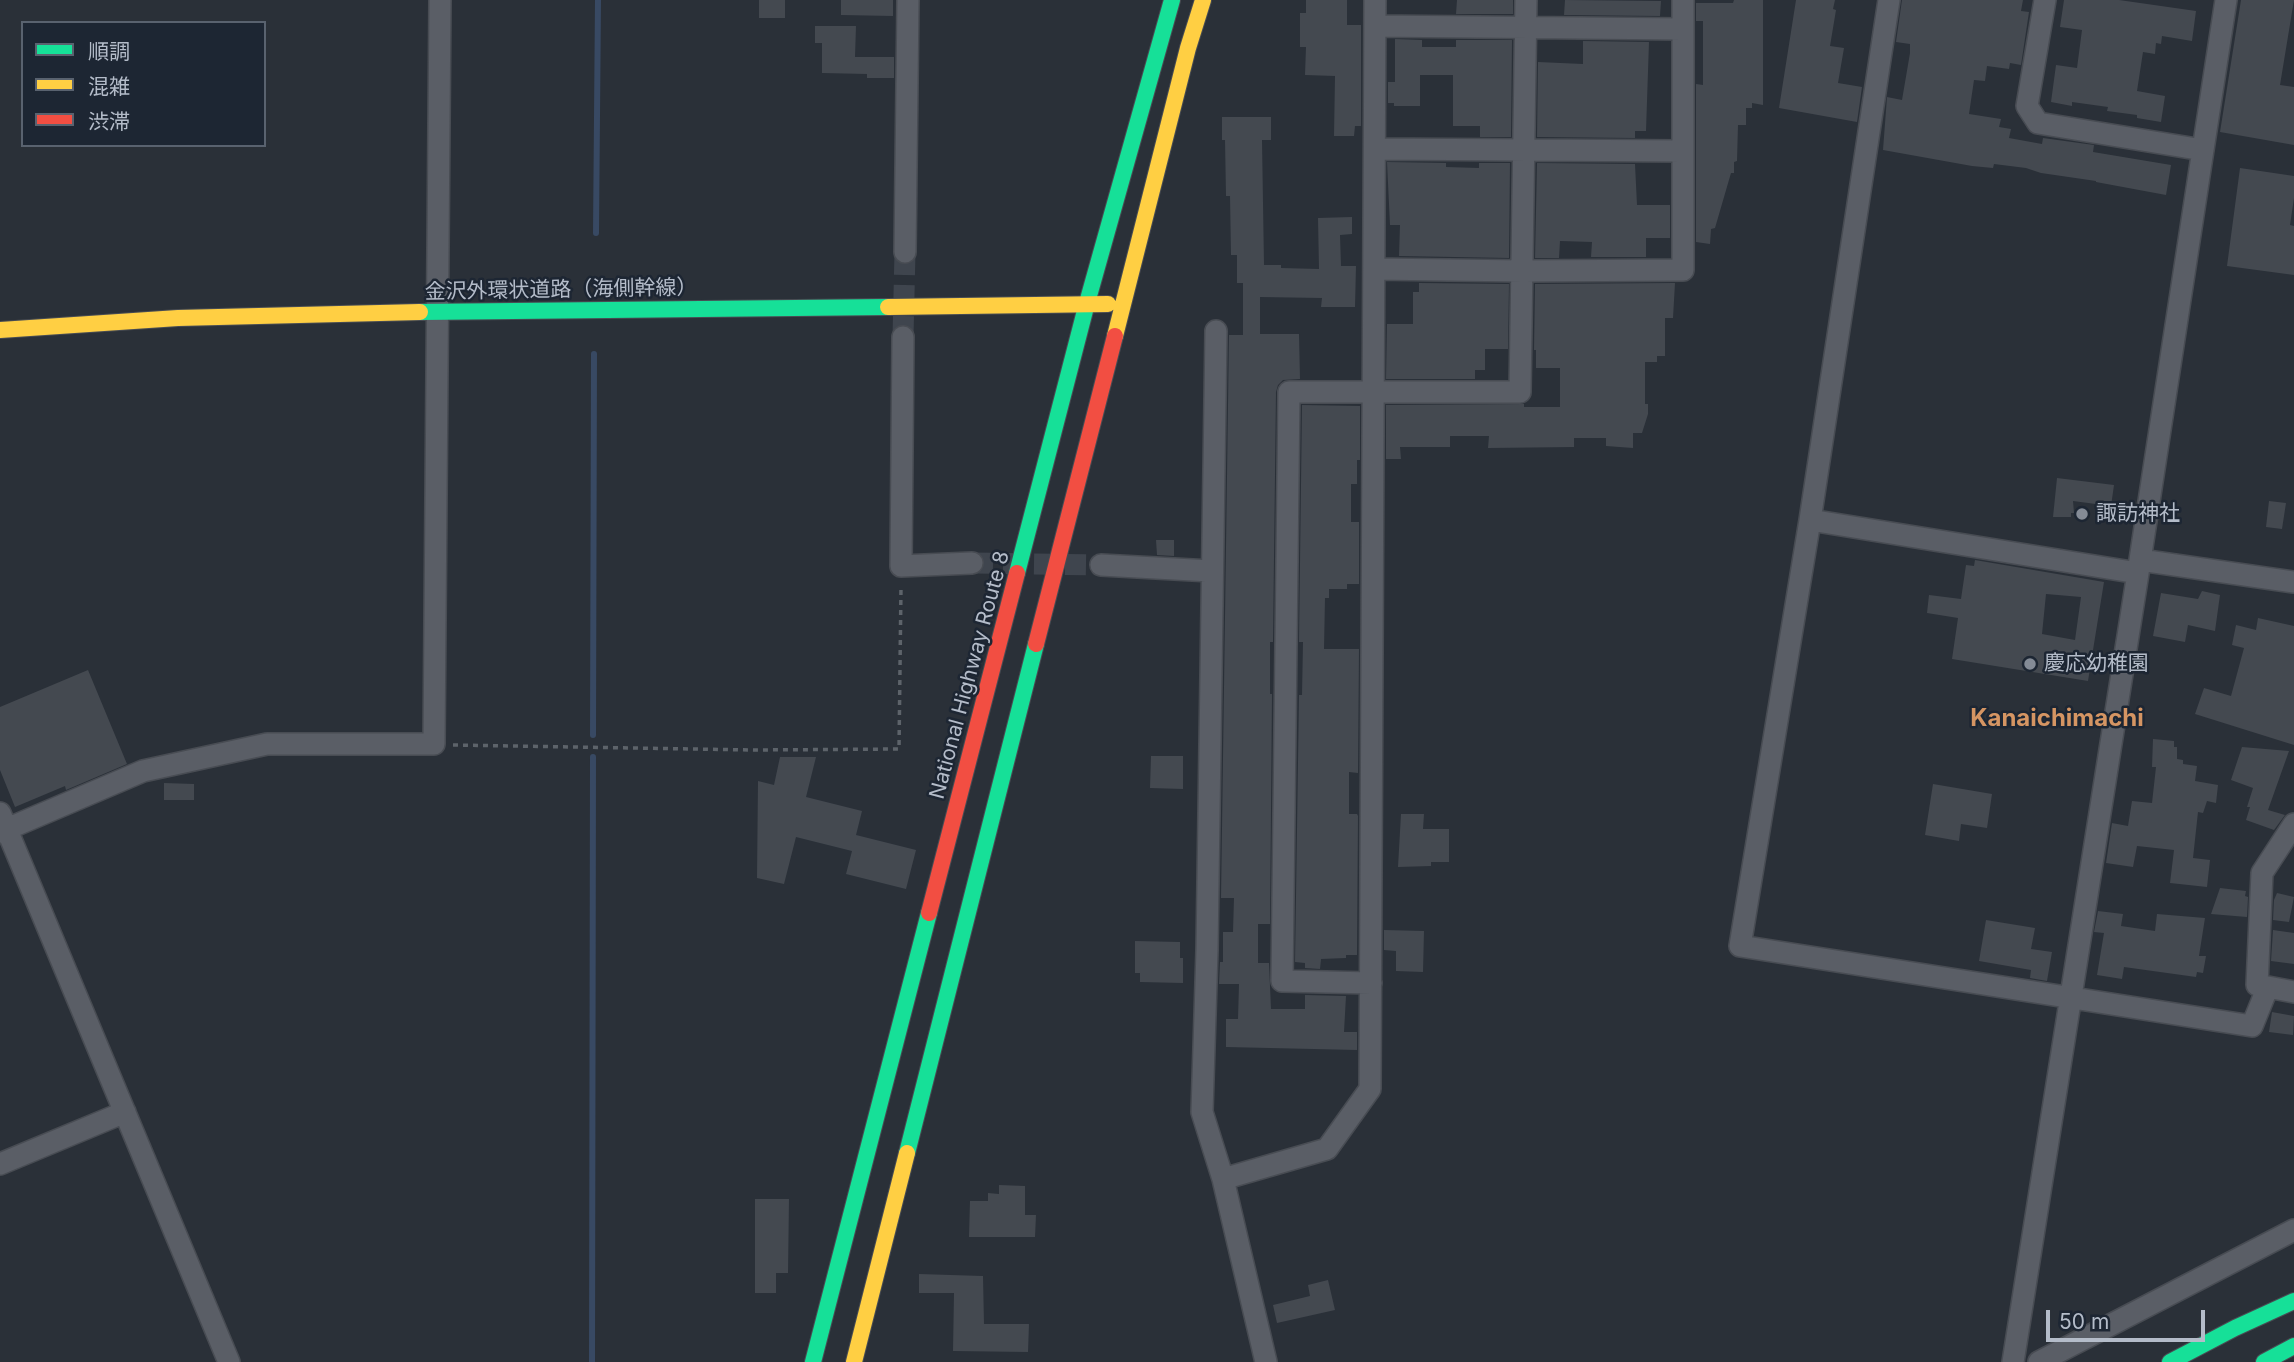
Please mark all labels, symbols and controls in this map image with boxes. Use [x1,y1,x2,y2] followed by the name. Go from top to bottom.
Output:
[21,21,266,147] legend
[88,39,130,64] text: 順調
[88,74,130,99] text: 混雑
[88,109,130,134] text: 渋滞
[424,275,698,305] street label: 金沢外環状道路（海側幹線）
[2096,501,2180,527] place label: 諏訪神社
[2074,506,2090,522] marker: 諏訪神社
[925,548,1015,802] street label: National Highway Route 8
[2044,651,2149,677] place label: 慶応幼稚園
[2022,656,2038,672] marker: 慶応幼稚園
[1970,705,2144,733] district label: Kanaichimachi
[2049,1296,2208,1340] scale bar
[2059,1309,2109,1334] text: 50 m

